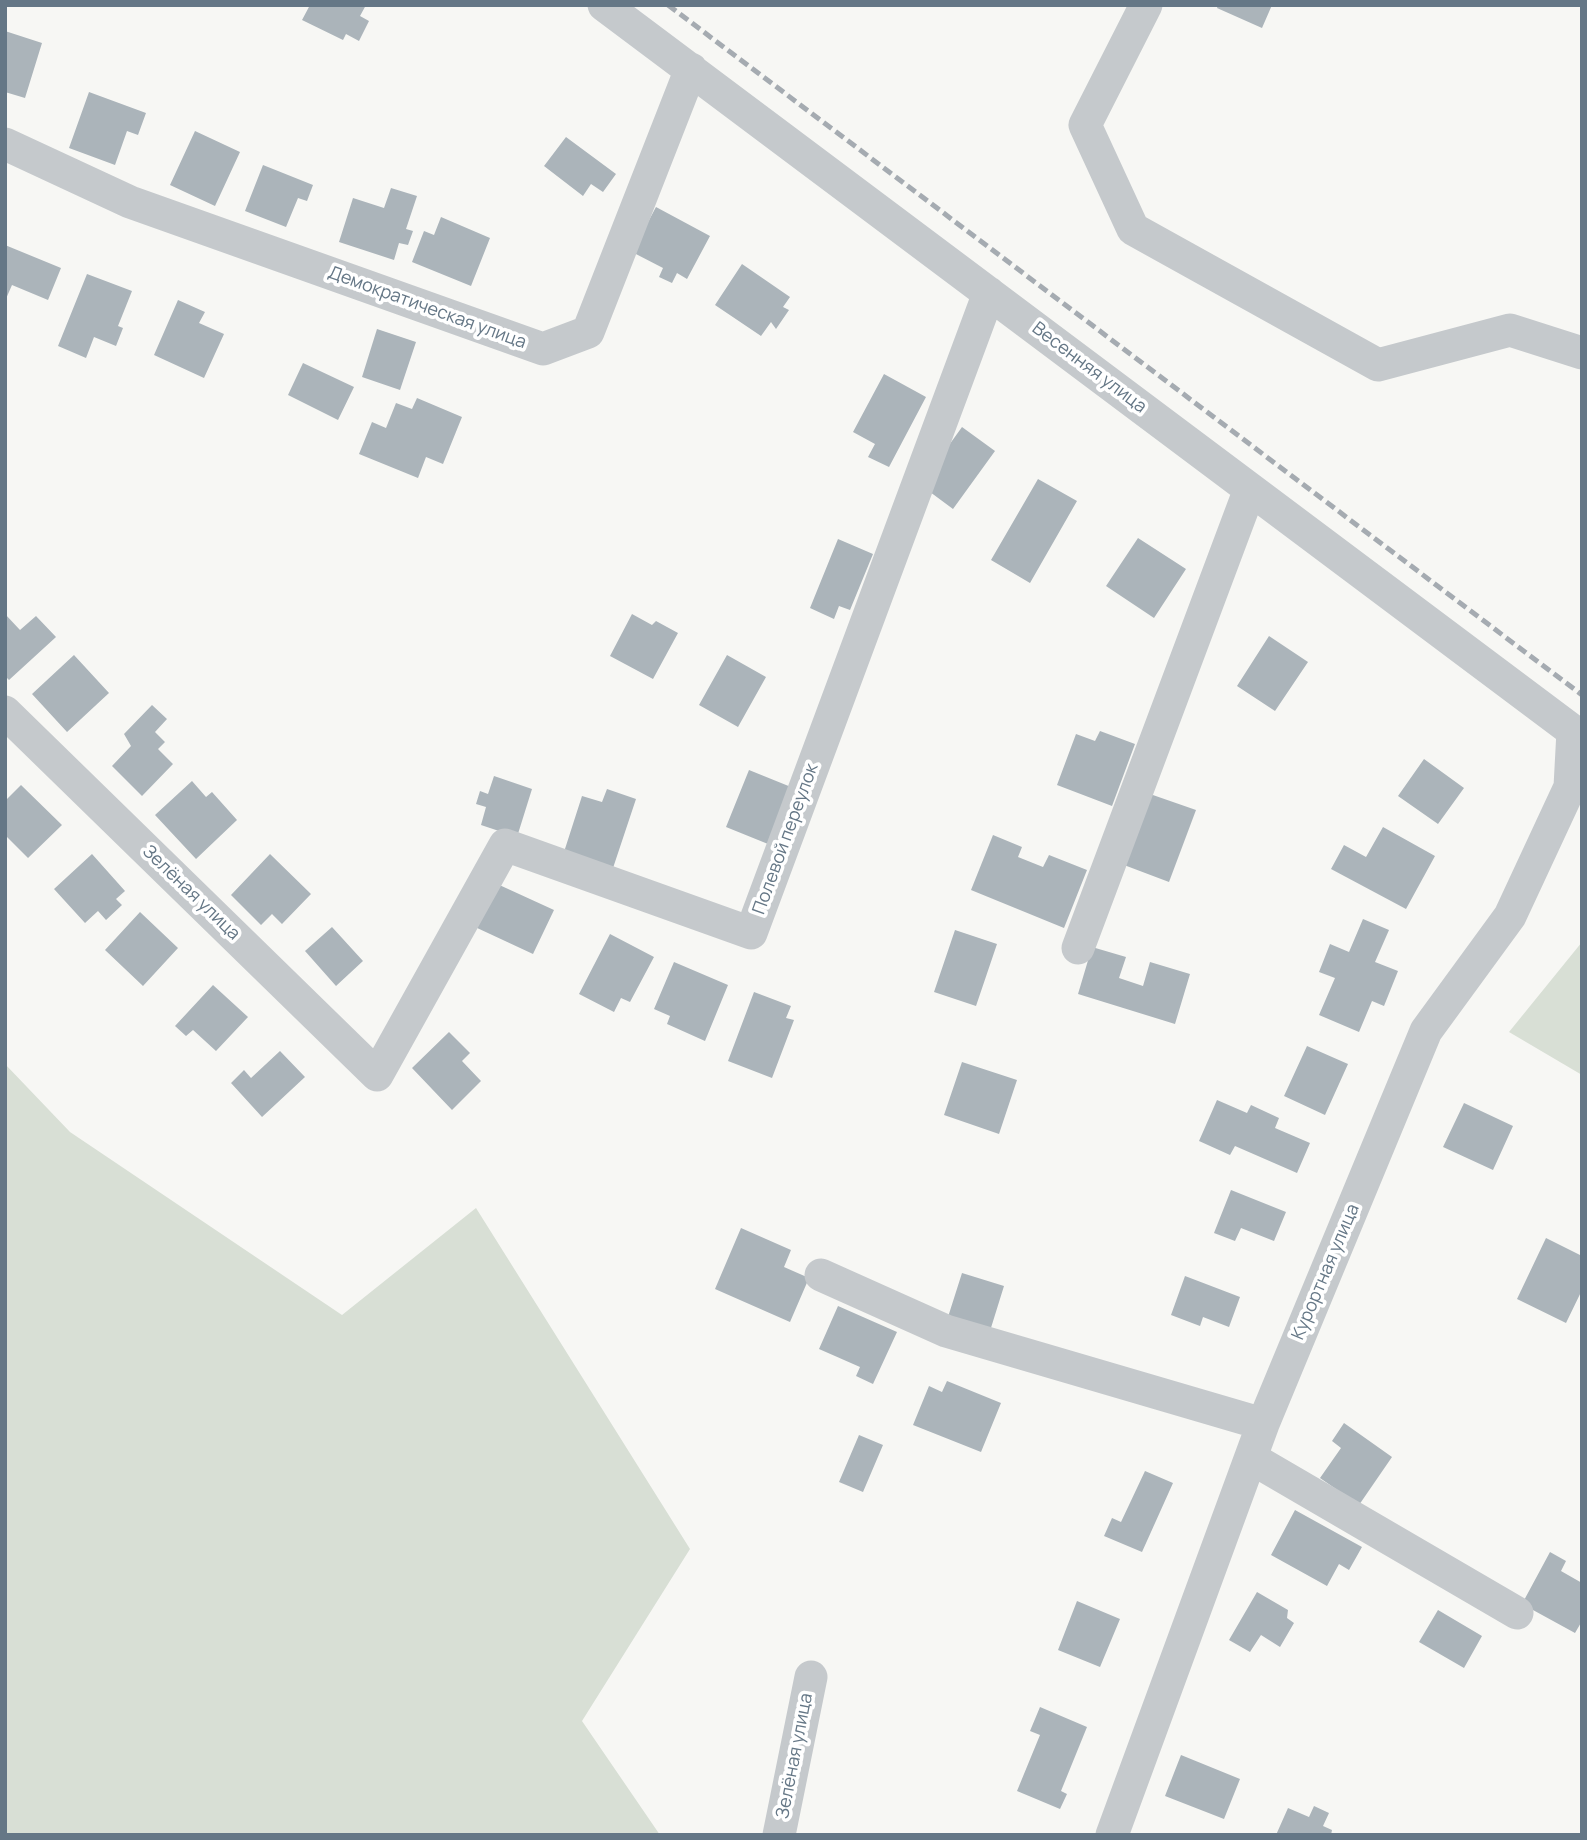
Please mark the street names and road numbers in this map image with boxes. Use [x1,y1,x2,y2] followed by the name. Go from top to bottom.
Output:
[325,262,529,354] street label: Демократическая улица
[1028,318,1150,418] street label: Весенняя улица
[749,761,823,917] street label: Полевой переулок
[138,841,244,945] street label: Зелёная улица
[1288,1201,1364,1343] street label: Курортная улица
[772,1692,818,1820] street label: Зелёная улица

